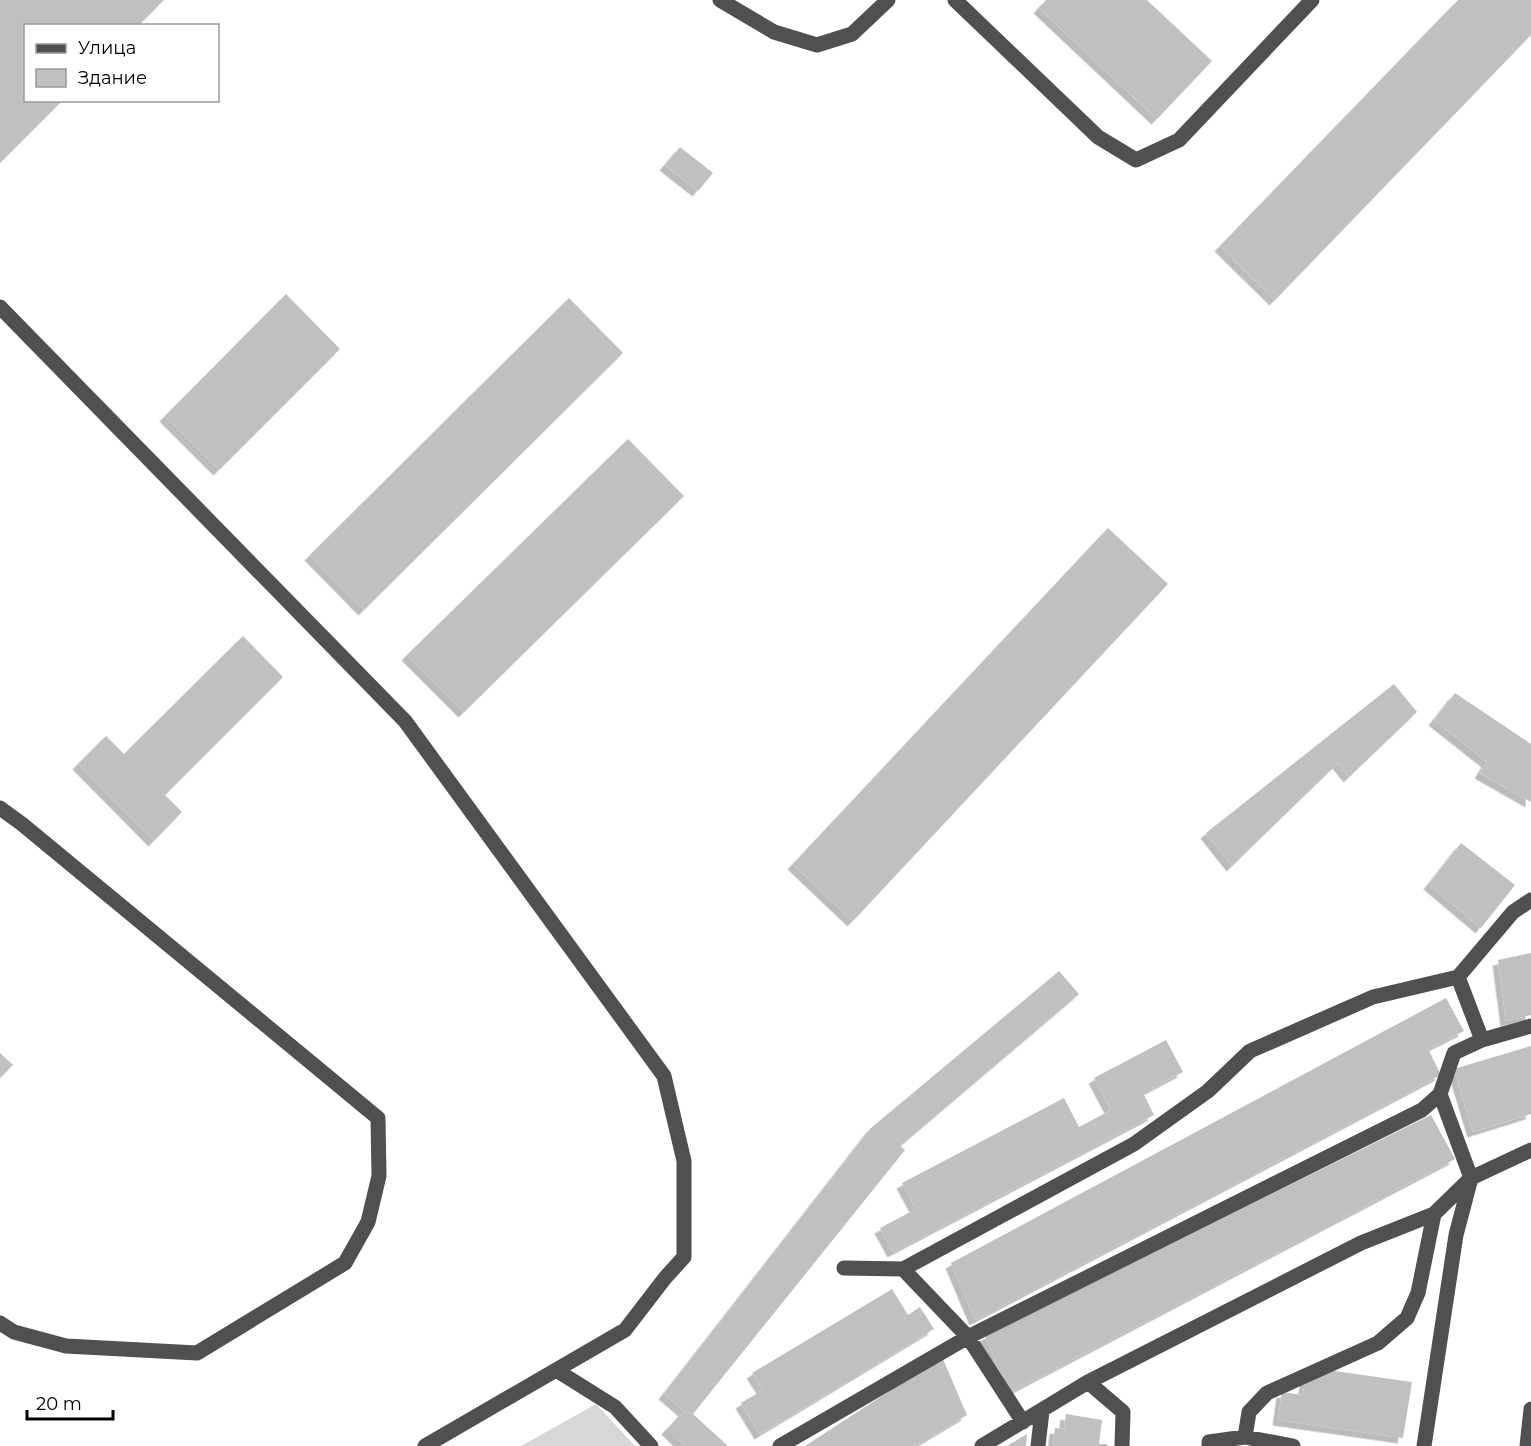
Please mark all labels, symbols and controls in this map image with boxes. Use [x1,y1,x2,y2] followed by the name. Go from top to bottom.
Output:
[24,24,219,102] legend
[78,37,136,59] text: Улица
[78,67,147,89] text: Здание
[27,1383,112,1421] scale bar
[36,1393,82,1415] text: 20 m

